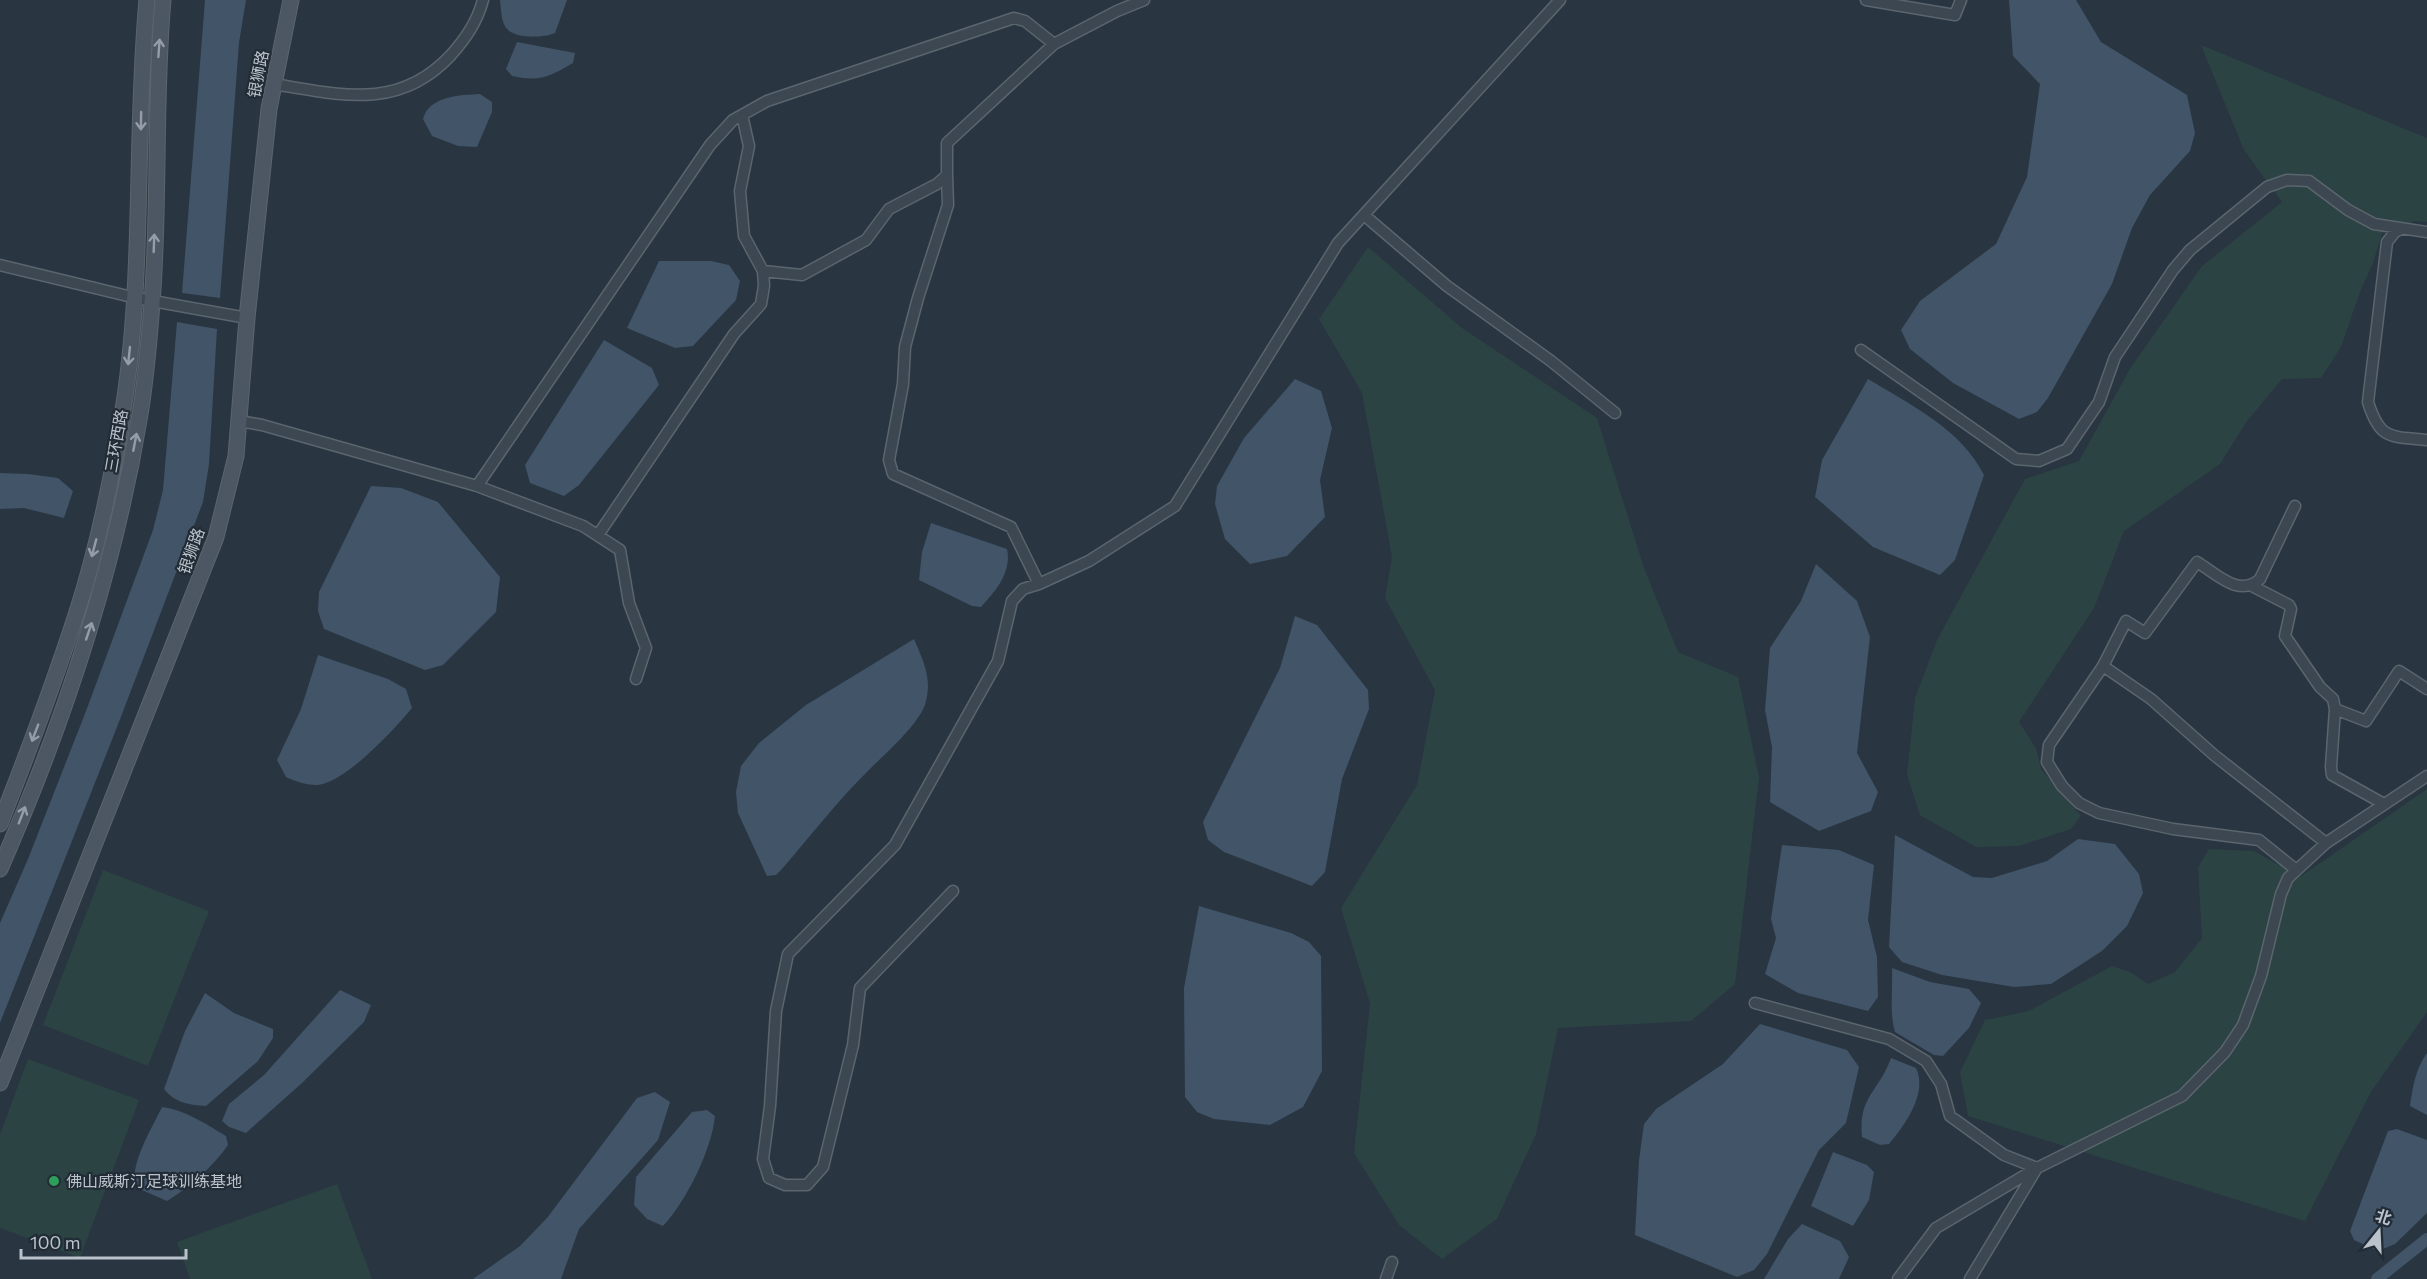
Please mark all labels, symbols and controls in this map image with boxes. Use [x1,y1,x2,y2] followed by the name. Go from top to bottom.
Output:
[154,38,165,58] one-way arrow
[244,49,271,99] street label: 银狮路
[136,111,147,131] one-way arrow
[148,233,160,253] one-way arrow
[123,346,134,366] one-way arrow
[101,408,130,474] street label: 三环西路
[130,433,141,452] one-way arrow
[173,525,208,577] street label: 银狮路
[88,538,99,557] one-way arrow
[84,623,95,641] one-way arrow
[29,724,40,742] one-way arrow
[17,806,28,824] one-way arrow
[66,1171,242,1190] place label: 佛山威斯汀足球训练基地
[47,1174,61,1188] marker: 佛山威斯汀足球训练基地
[2349,1201,2409,1261] north arrow
[2373,1205,2394,1228] text: 北
[21,1222,186,1260] scale bar
[30,1231,80,1253] text: 100 m

